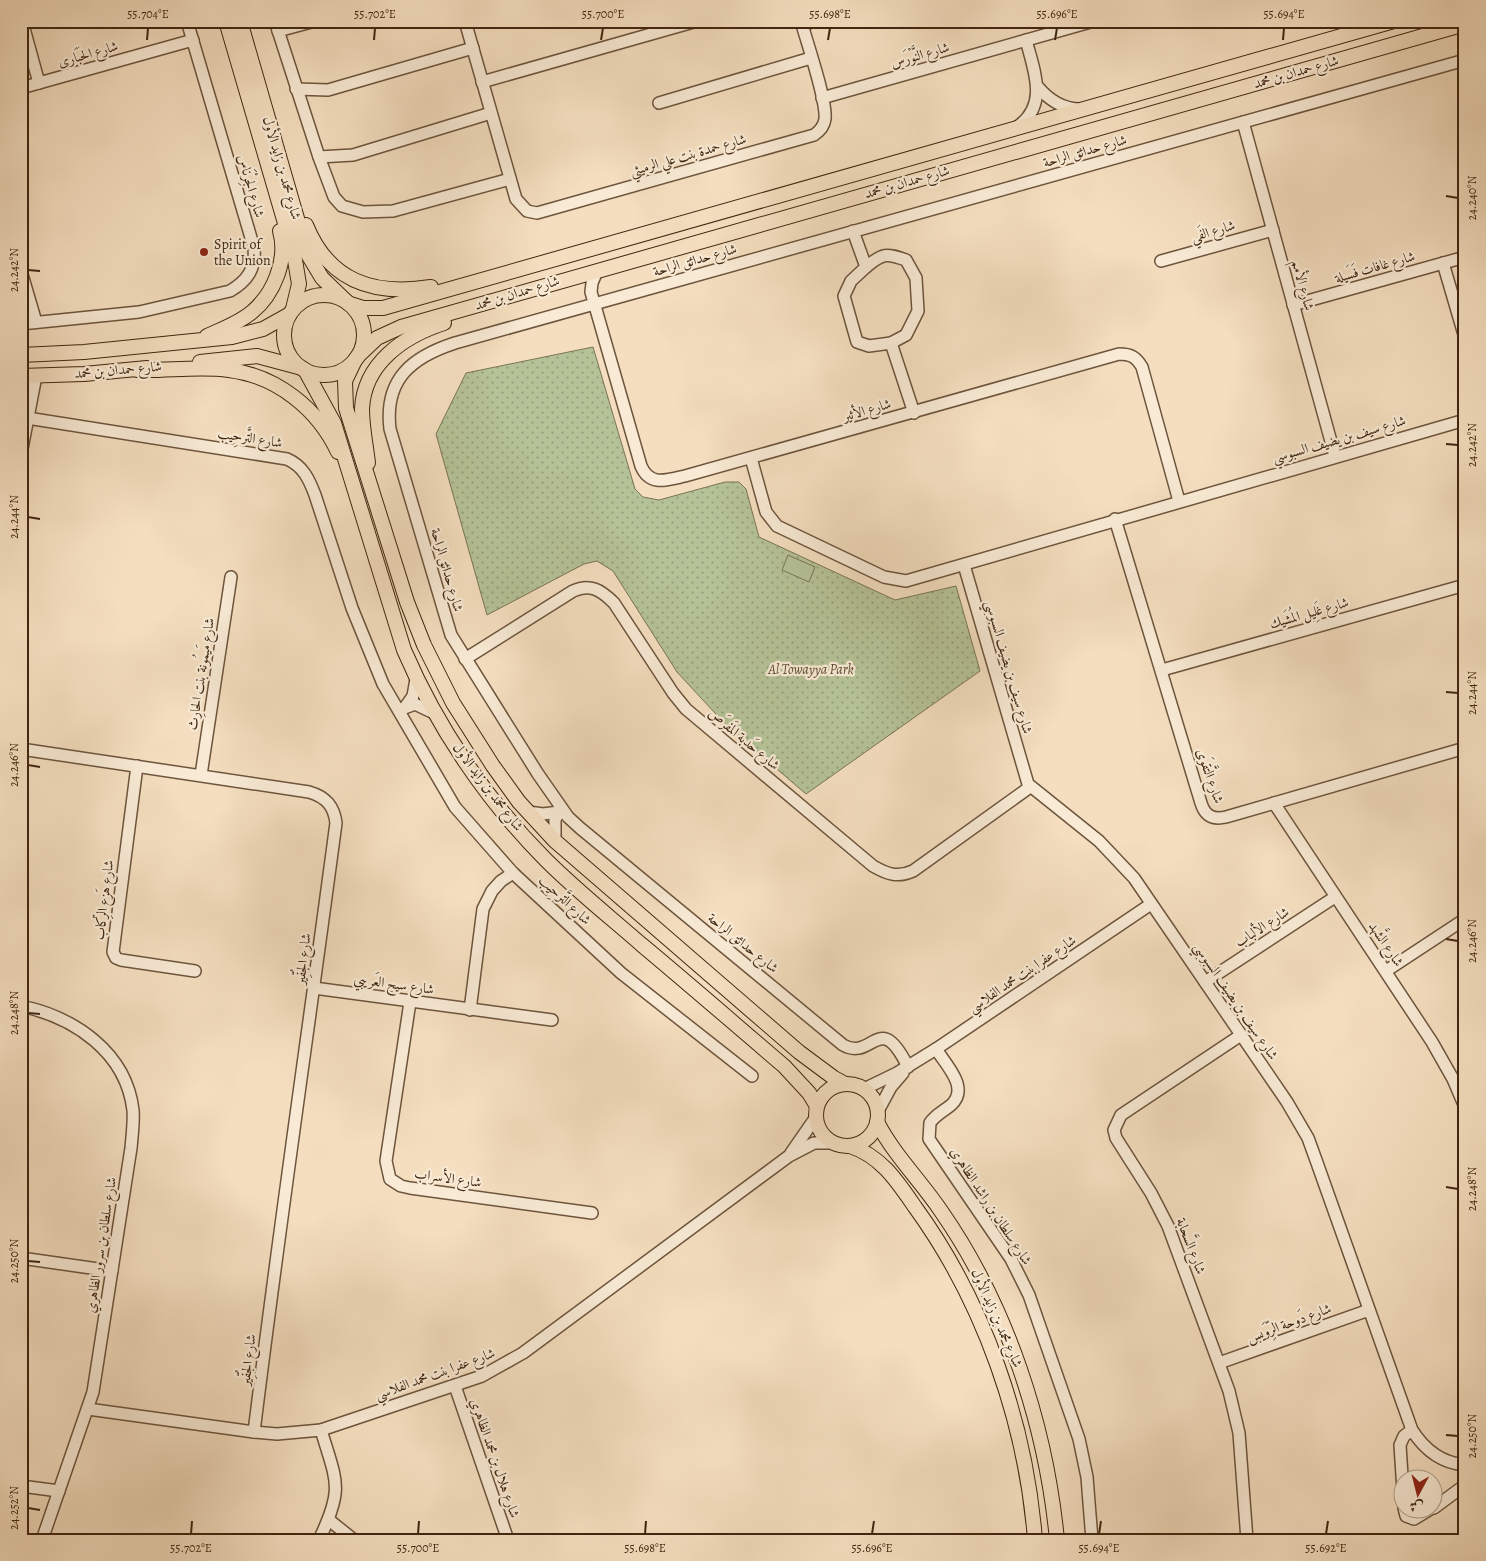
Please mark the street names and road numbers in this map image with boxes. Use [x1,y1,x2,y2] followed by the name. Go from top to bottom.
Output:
[55,35,121,74] street label: شارع الحَبَارى
[888,35,952,74] street label: شارع النَّوْرَس
[1251,51,1341,95] street label: شارع حمدان بن محمد
[256,114,307,222] street label: شارع محمد بن زايد الأول
[628,129,749,184] street label: شارع حمدة بنت علي الرميثي
[1041,130,1130,174] street label: شارع حدائق الراحة
[231,152,270,220] street label: شارع الجِرْنَاس
[862,161,952,205] street label: شارع حمدان بن محمد
[1188,215,1238,250] street label: شارع الفَي
[651,239,740,283] street label: شارع حدائق الراحة
[1331,246,1418,290] street label: شارع غافات فَسَيلة
[1283,257,1320,314] street label: شارع الأمم
[472,271,562,317] street label: شارع حمدان بن محمد
[73,357,163,385] street label: شارع حمدان بن محمد
[838,393,894,428] street label: شارع الأثير
[1270,411,1409,471] street label: شارع سيف بن يضيف السبوسي
[216,421,284,454] street label: شارع التَّرحِيب
[424,526,468,615] street label: شارع حدائق الراحة
[1266,590,1351,635] street label: شارع غَلِيل المُشَيك
[977,598,1037,737] street label: شارع سيف بن يضيف السبوسي
[180,616,221,732] street label: شارع مَيمُونة بنت الحارِث
[703,703,784,776] street label: شارع حَدبة المَفرَص
[447,738,528,836] street label: شارع محمد بن زايد الأول
[1190,745,1231,807] street label: شارع التَّقوَى
[89,859,120,941] street label: شارع هَزع الرِّكاب
[533,869,597,931] street label: شارع التَّرحِيب
[1231,902,1294,953] street label: شارع الألباب
[702,909,782,979] street label: شارع حدائق الراحة
[1362,916,1410,972] street label: شارع الشَّهد
[964,931,1082,1021] street label: شارع عفرا بنت محمد الفلاسي
[287,932,318,988] street label: شارع الجُفِّير
[1186,938,1283,1066] street label: شارع سيف بن يضيف السبوسي
[352,968,436,1002] street label: شارع سيح العَريبي
[944,1143,1036,1270] street label: شارع سلطان بن راشد الظاهري
[413,1163,483,1194] street label: شارع الأسراب
[81,1176,123,1315] street label: شارع سلطان بن سرور الظاهري
[1170,1214,1213,1278] street label: شارع السَّحابة
[965,1265,1028,1371] street label: شارع محمد بن زايد الأول
[1244,1298,1335,1349] street label: شارع دَوحة الرِّوَيس
[232,1333,263,1389] street label: شارع الجُفِّير
[372,1343,499,1408] street label: شارع عفرا بنت محمد الفلاسي
[464,1396,524,1521] street label: شارع هلال بن محمد الظاهري

